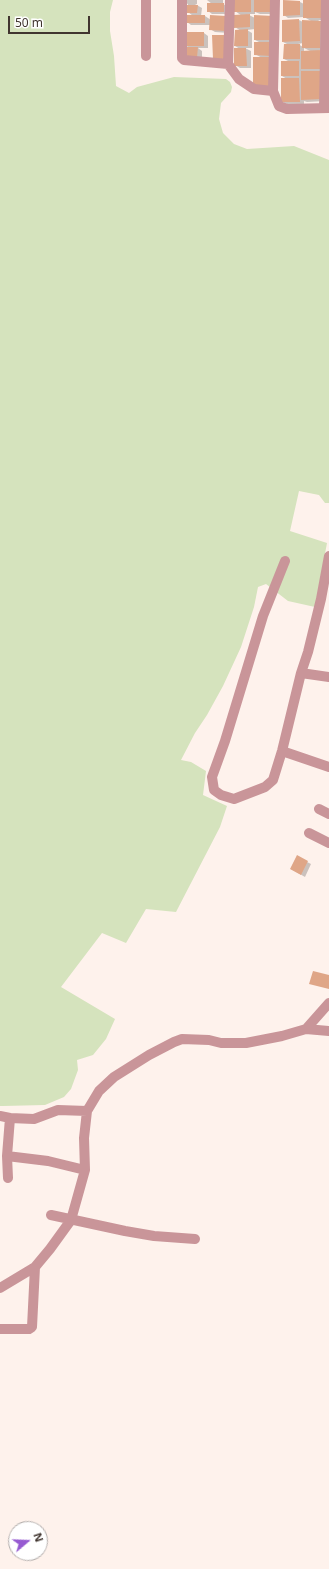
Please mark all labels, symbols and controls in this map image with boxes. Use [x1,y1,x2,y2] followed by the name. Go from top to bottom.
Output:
[10,8,92,34] scale bar
[15,14,43,31] text: 50 m
[8,1521,48,1561] north arrow
[30,1531,47,1544] text: N

